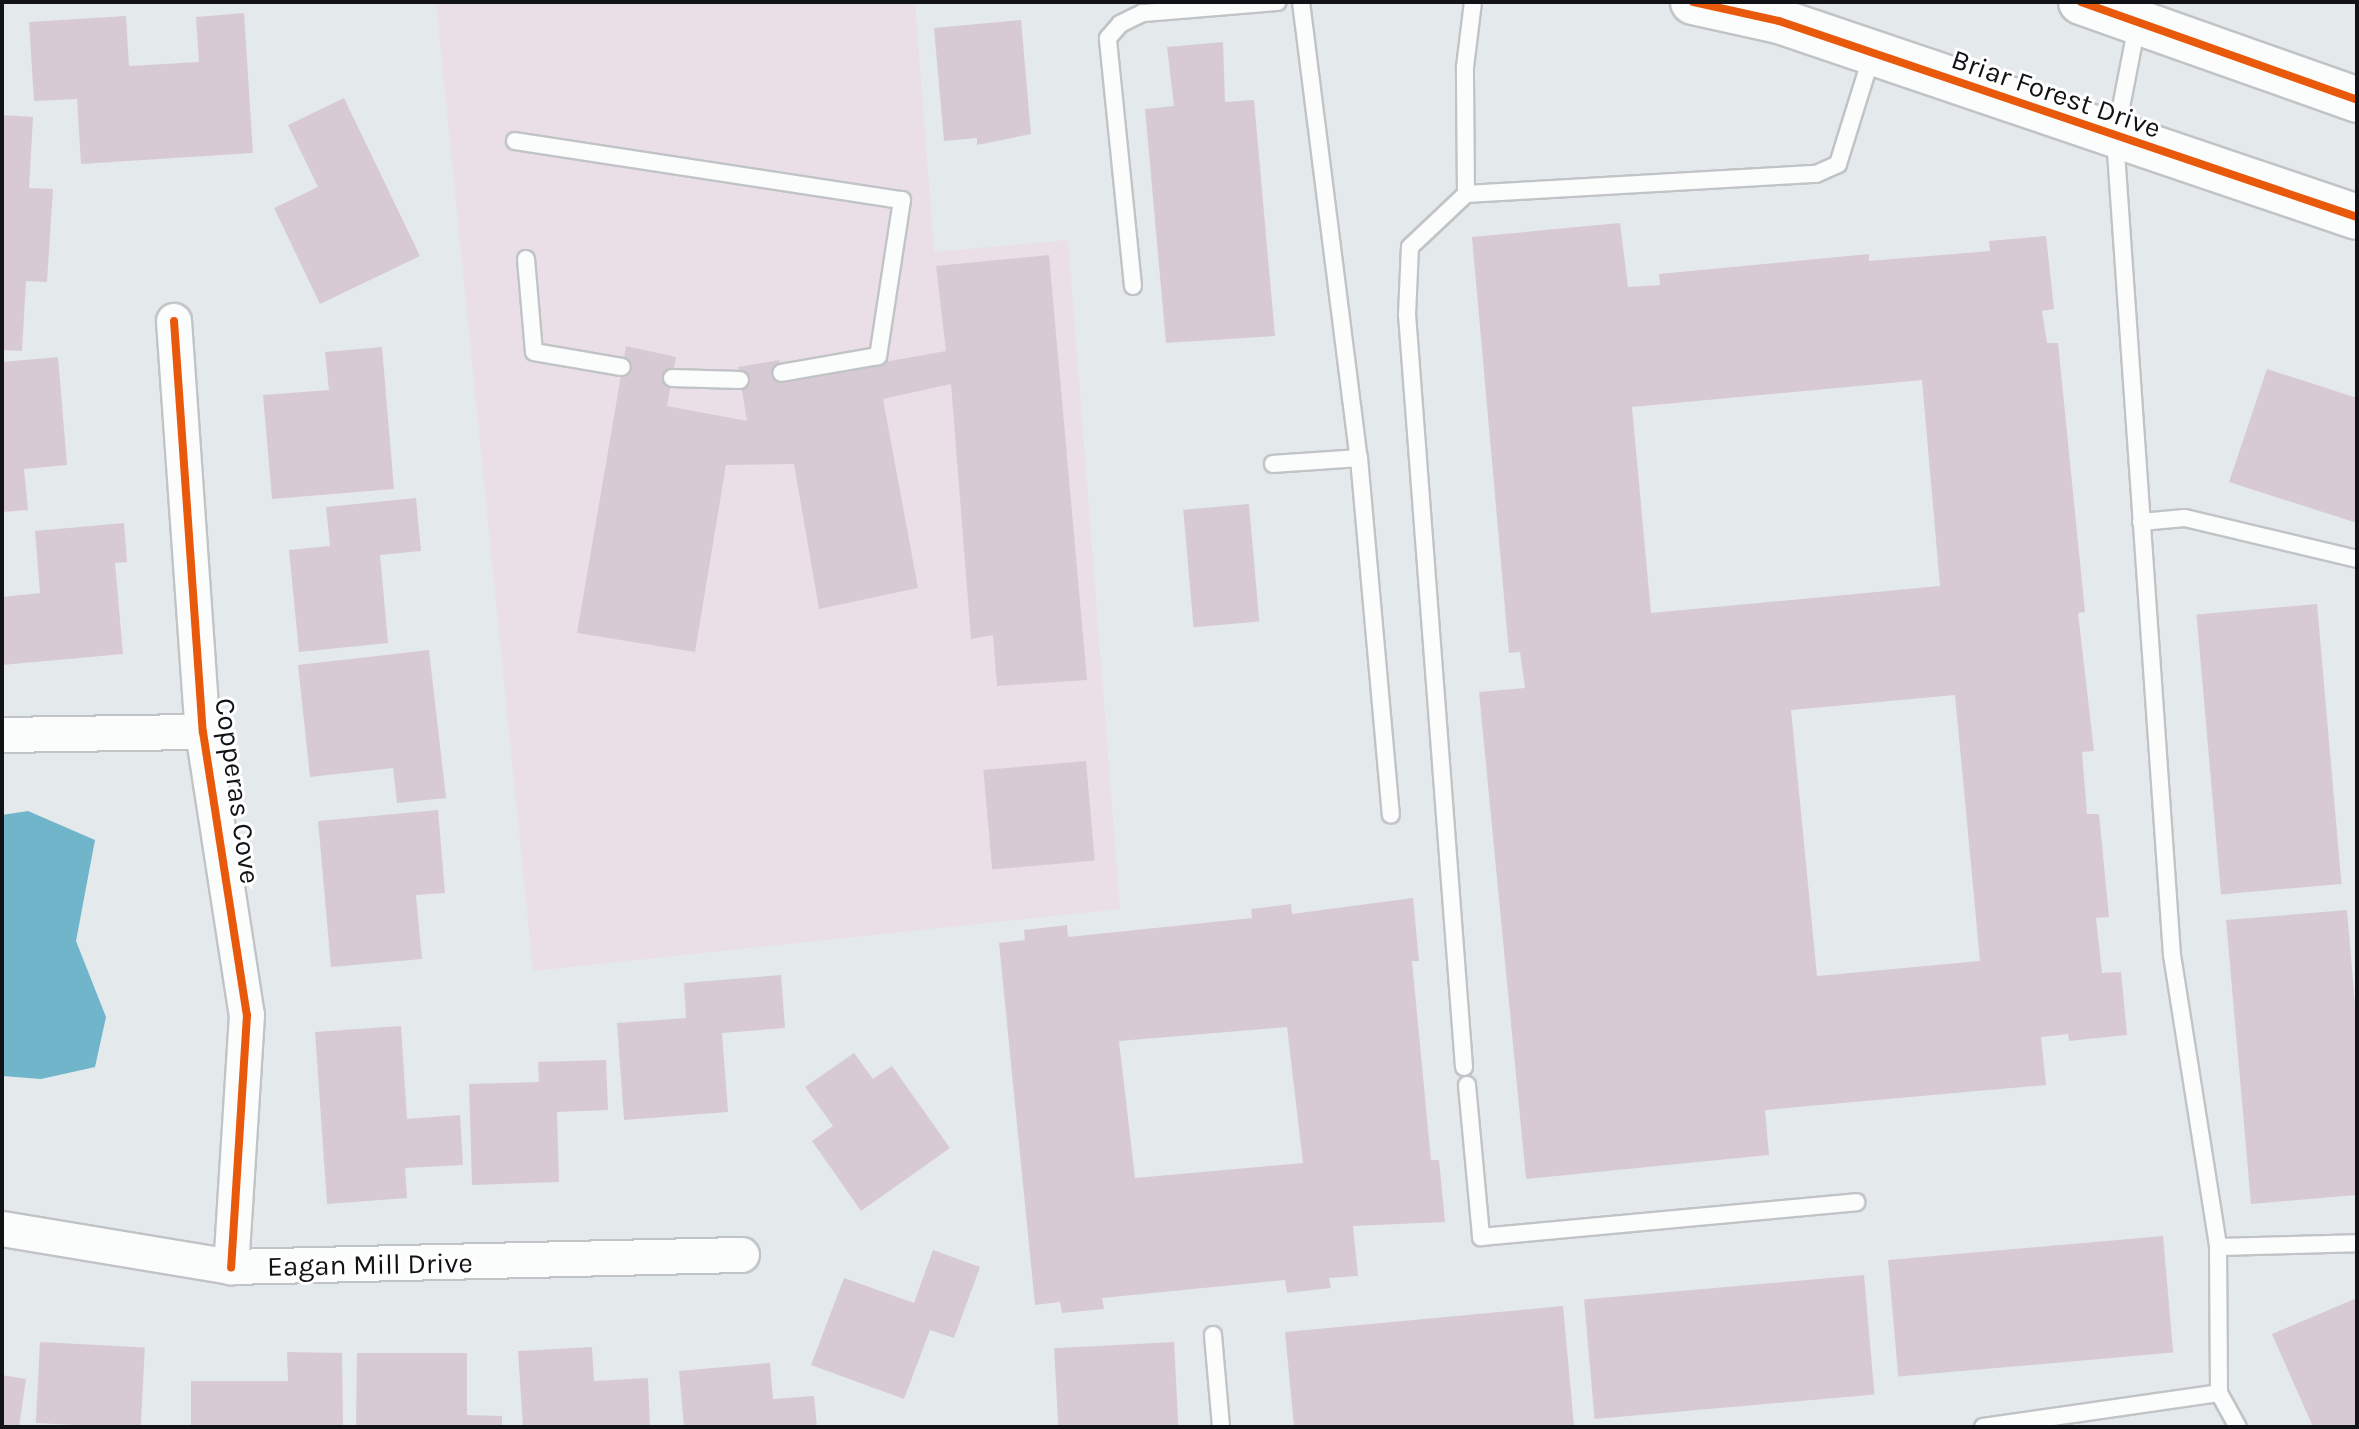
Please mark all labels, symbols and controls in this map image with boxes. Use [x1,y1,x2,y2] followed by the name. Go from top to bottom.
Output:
[1947,42,2165,146] street label: Briar Forest Drive
[207,696,267,886] street label: Copperas Cove
[267,1246,473,1284] street label: Eagan Mill Drive

